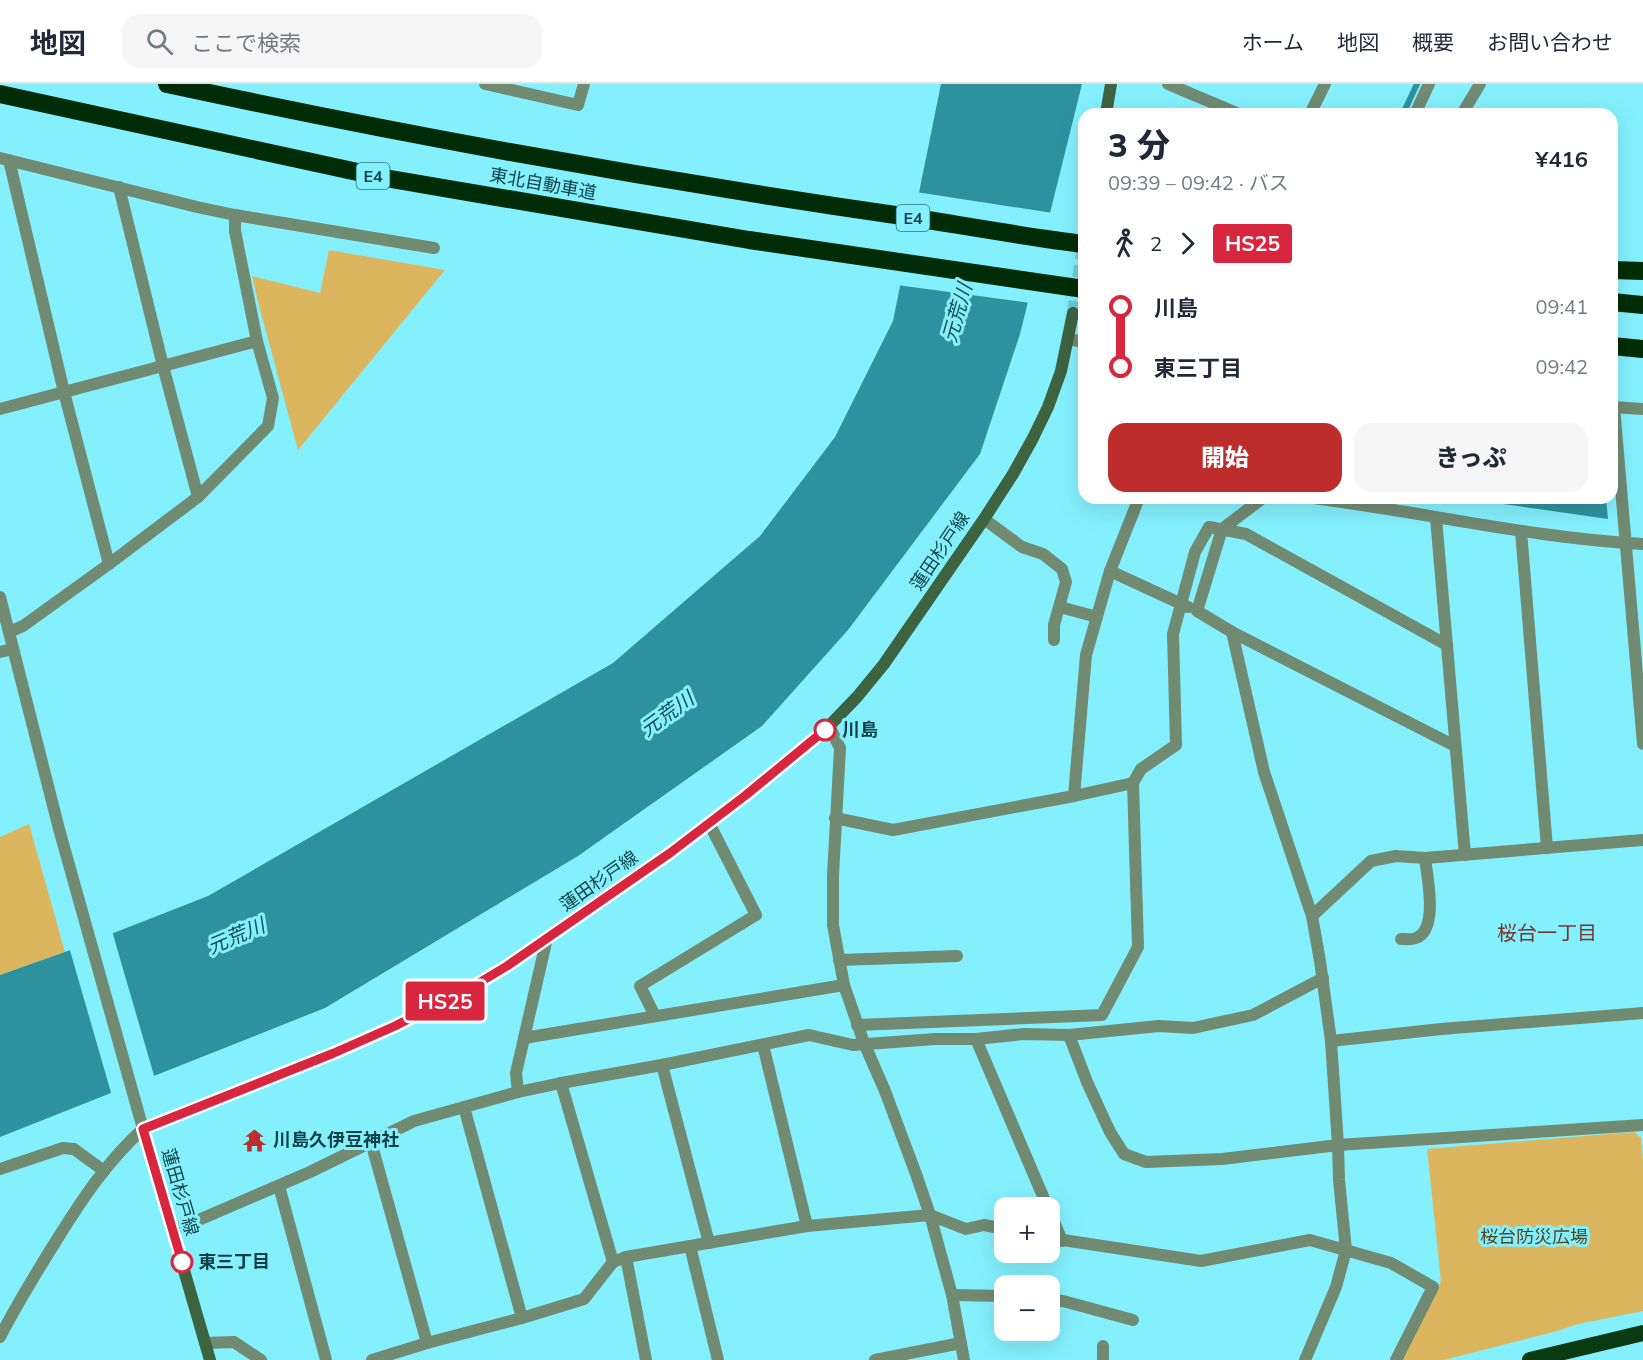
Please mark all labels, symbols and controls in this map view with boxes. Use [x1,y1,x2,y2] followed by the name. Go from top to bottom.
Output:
[122,14,542,68] search box
[30,25,86,60] text: 地図
[143,25,176,58] icon: search
[191,29,301,57] text: ここで検索
[1242,29,1304,55] text: ホーム
[1337,29,1379,55] text: 地図
[1412,29,1454,55] text: 概要
[1487,29,1613,55] text: お問い合わせ
[1108,124,1170,165] text: 3 分
[1535,145,1588,173] text: ¥416
[356,163,389,189] road number: E4
[488,163,598,204] street label: 東北自動車道
[1108,170,1289,195] text: 09:39 – 09:42 · バス
[896,205,930,231] road number: E4
[1108,227,1141,260] icon: walk
[1171,227,1204,260] icon: forward
[1225,230,1280,256] text: HS25
[1150,231,1162,256] text: 2
[936,279,977,345] water label: 元荒川
[1154,294,1198,322] text: 川島
[1535,294,1588,319] text: 09:41
[1154,354,1242,382] text: 東三丁目
[1535,354,1588,379] text: 09:42
[1108,423,1342,492] button: 開始
[1354,423,1588,492] button: きっぷ
[905,507,974,594] street label: 蓮田杉戸線
[635,685,700,741] water label: 元荒川
[842,718,878,741] place label: 川島
[814,719,836,741] marker: 川島
[555,845,642,916] street label: 蓮田杉戸線
[203,912,270,959] water label: 元荒川
[1497,920,1597,945] district label: 桜台一丁目
[403,982,487,1020] line badge: HS25
[418,988,473,1014] text: HS25
[242,1127,268,1153] temple icon: 川島久伊豆神社
[273,1128,399,1151] place label: 川島久伊豆神社
[157,1145,204,1238] street label: 蓮田杉戸線
[994,1197,1060,1341] map controls
[994,1197,1060,1263] button: +
[1480,1225,1588,1248] park label: 桜台防災広場
[198,1250,270,1273] place label: 東三丁目
[171,1251,193,1273] marker: 東三丁目
[994,1275,1060,1341] button: −

